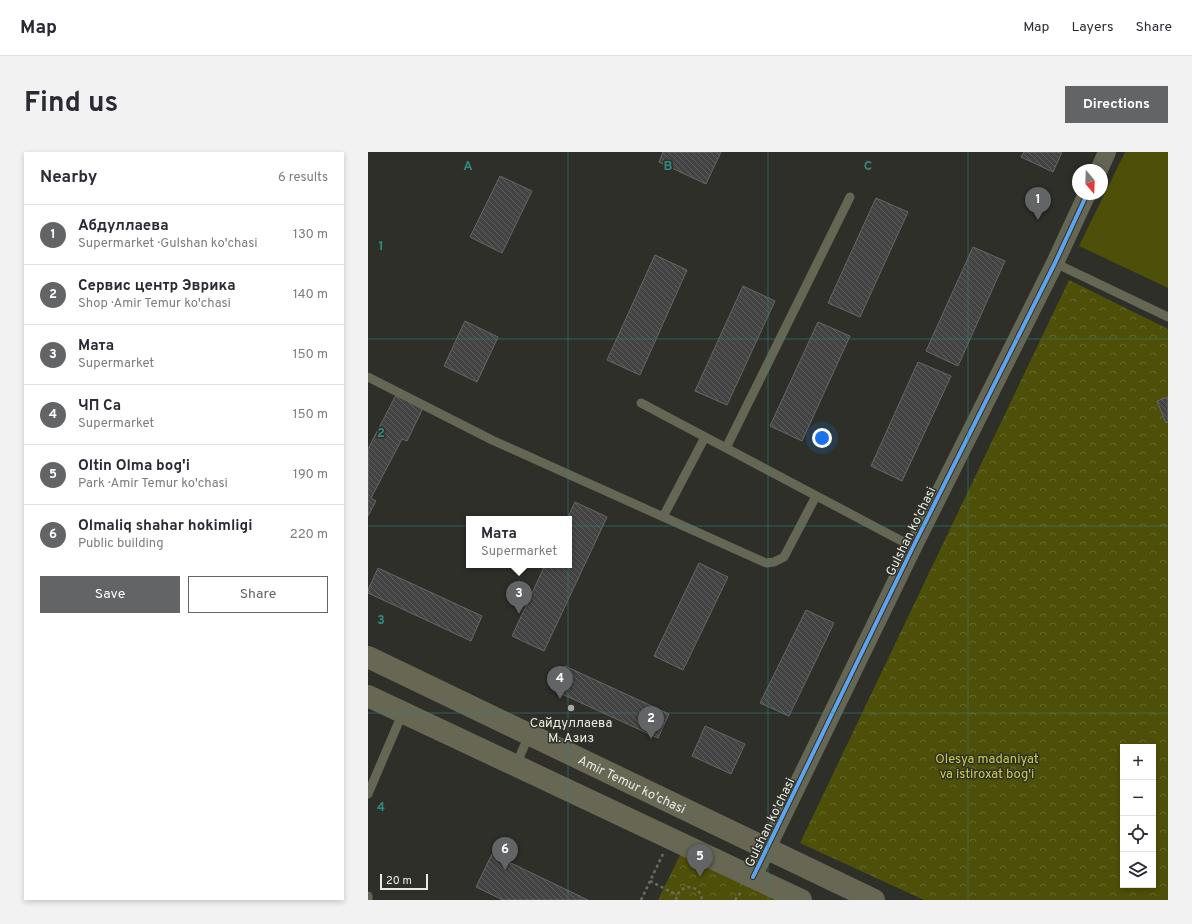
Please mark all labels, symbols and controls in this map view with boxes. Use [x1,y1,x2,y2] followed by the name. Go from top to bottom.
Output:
[20,16,57,40] text: Map
[1023,19,1049,36] text: Map
[1071,19,1113,36] text: Layers
[1135,19,1172,36] text: Share
[24,86,118,122] text: Find us
[1065,86,1168,123] button: Directions
[463,159,473,175] text: A
[664,159,673,175] text: B
[864,159,872,175] text: C
[1072,164,1108,200] north arrow
[40,167,97,189] text: Nearby
[278,170,328,186] text: 6 results
[1025,187,1051,220] pin: 1
[78,217,169,236] text: Абдуллаева
[50,227,56,243] text: 1
[293,227,328,243] text: 130 m
[78,236,258,252] text: Supermarket · Gulshan ko'chasi
[378,239,384,255] text: 1
[78,277,236,296] text: Сервис центр Эврика
[49,287,57,303] text: 2
[293,287,328,303] text: 140 m
[78,296,231,312] text: Shop · Amir Temur ko'chasi
[78,337,114,356] text: Мата
[49,347,57,363] text: 3
[293,347,328,363] text: 150 m
[78,356,154,372] text: Supermarket
[78,397,121,416] text: ЧП Са
[49,407,57,423] text: 4
[293,407,328,423] text: 150 m
[78,416,154,432] text: Supermarket
[377,426,385,442] text: 2
[812,428,832,448] your location
[78,457,190,476] text: Oltin Olma bog'i
[49,467,57,483] text: 5
[293,467,328,483] text: 190 m
[78,476,228,492] text: Park · Amir Temur ko'chasi
[883,485,940,579] street label: Gulshan ko'chasi
[466,516,572,568] popup
[78,517,252,536] text: Olmaliq shahar hokimligi
[481,525,517,544] text: Мата
[49,527,57,543] text: 6
[290,527,328,543] text: 220 m
[78,536,164,552] text: Public building
[481,544,557,560] text: Supermarket
[40,576,180,613] button: Save
[188,576,328,613] button: Share
[506,581,532,614] pin: 3
[377,613,385,629] text: 3
[547,666,573,699] pin: 4
[566,703,576,713] marker: Сайдуллаева М. Азиз
[638,706,664,739] pin: 2
[530,716,612,747] place label: Сайдуллаева М. Азиз
[1120,744,1156,888] map controls
[1120,744,1156,780] button: +
[935,752,1039,783] park label: Olesya madaniyat va istiroxat bog'i
[575,753,688,818] street label: Amir Temur ko'chasi
[742,776,799,870] street label: Gulshan ko'chasi
[1120,780,1156,816] button: −
[377,800,385,816] text: 4
[1120,816,1156,852] button: locate
[492,837,518,870] pin: 6
[687,844,713,877] pin: 5
[1120,852,1156,888] button: layers
[380,872,428,891] scale bar
[386,874,412,888] text: 20 m

